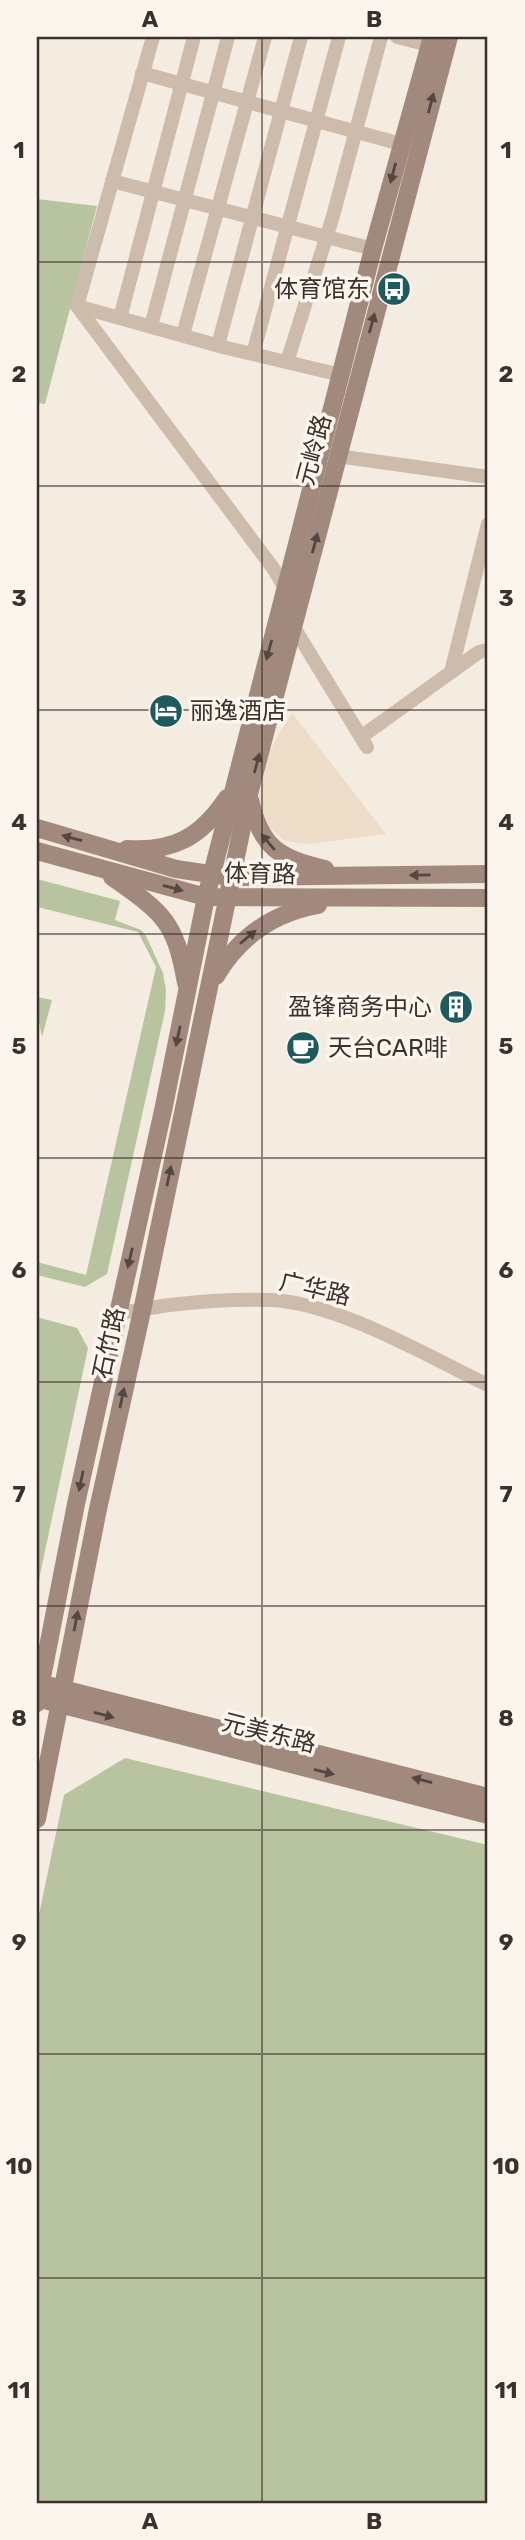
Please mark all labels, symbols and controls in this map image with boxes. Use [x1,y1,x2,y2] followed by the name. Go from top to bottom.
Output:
[142,5,159,33] text: A
[366,5,382,33] text: B
[426,92,436,113] one-way arrow
[13,136,25,164] text: 1
[500,136,512,164] text: 1
[388,163,398,184] one-way arrow
[375,270,413,308] bus stop icon: 体育馆东
[274,275,370,303] place label: 体育馆东
[367,311,378,333] one-way arrow
[12,360,26,388] text: 2
[499,360,513,388] text: 2
[291,412,337,488] street label: 元岭路
[310,532,320,553] one-way arrow
[11,584,27,612] text: 3
[498,584,514,612] text: 3
[263,639,273,660] one-way arrow
[147,692,185,730] hotel icon: 丽逸酒店
[190,697,286,725] place label: 丽逸酒店
[252,752,263,774] one-way arrow
[11,808,27,836] text: 4
[498,808,514,836] text: 4
[61,832,83,843] one-way arrow
[261,833,276,851] one-way arrow
[224,859,296,889] street label: 体育路
[409,869,431,880] one-way arrow
[163,883,185,894] one-way arrow
[238,930,256,945] one-way arrow
[437,988,475,1026] building icon: 盈锋商务中心
[288,993,432,1021] place label: 盈锋商务中心
[173,1025,184,1047] one-way arrow
[284,1029,322,1067] cafe icon: 天台CAR啡
[12,1032,27,1060] text: 5
[499,1032,514,1060] text: 5
[328,1034,448,1062] place label: 天台CAR啡
[164,1165,175,1187] one-way arrow
[124,1247,135,1269] one-way arrow
[12,1256,27,1284] text: 6
[499,1256,514,1284] text: 6
[277,1267,353,1311] street label: 广华路
[88,1305,130,1381] street label: 石竹路
[117,1387,128,1409] one-way arrow
[76,1470,87,1492] one-way arrow
[12,1480,26,1508] text: 7
[499,1480,513,1508] text: 7
[71,1610,82,1632] one-way arrow
[11,1704,27,1732] text: 8
[498,1704,514,1732] text: 8
[219,1708,319,1758] street label: 元美东路
[93,1710,115,1721] one-way arrow
[313,1767,335,1778] one-way arrow
[411,1774,433,1785] one-way arrow
[12,1928,26,1956] text: 9
[499,1928,513,1956] text: 9
[5,2152,33,2180] text: 10
[492,2152,520,2180] text: 10
[8,2376,30,2404] text: 11
[495,2376,517,2404] text: 11
[142,2507,159,2535] text: A
[366,2507,382,2535] text: B

